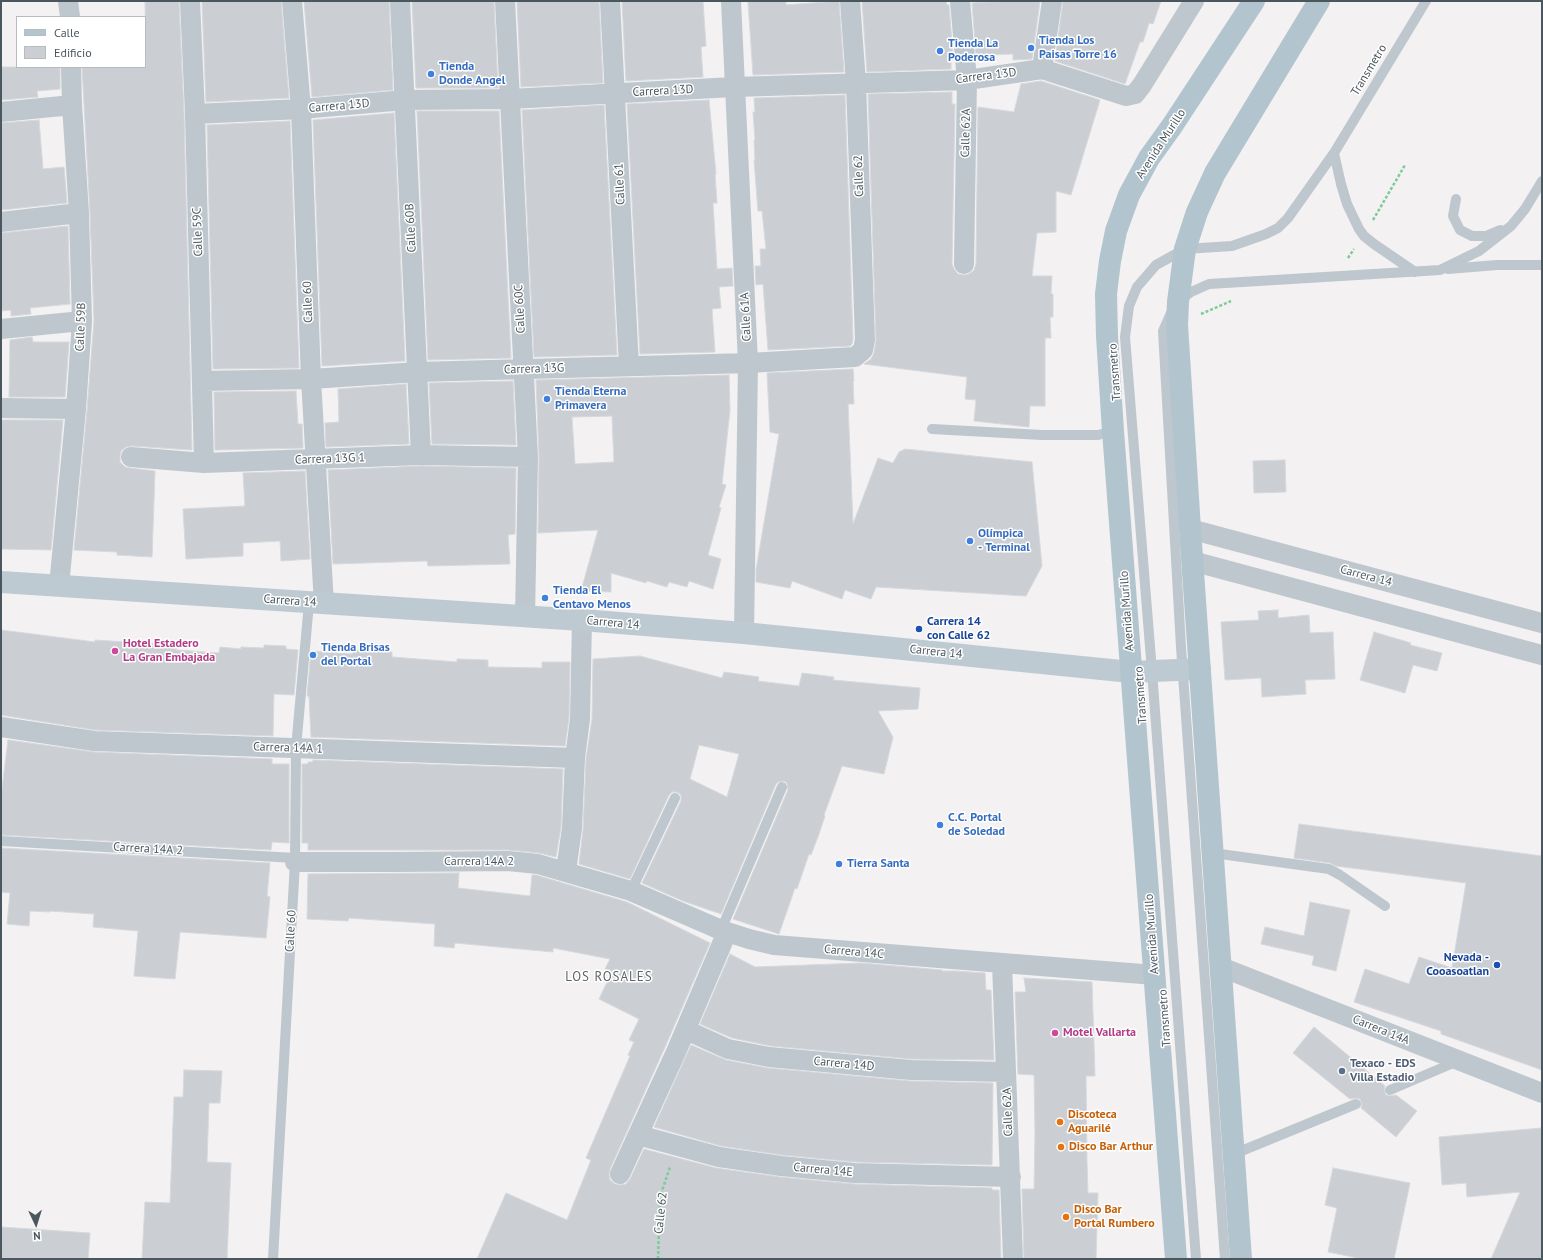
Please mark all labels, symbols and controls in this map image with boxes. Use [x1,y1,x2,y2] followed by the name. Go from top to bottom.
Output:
[16,16,146,68] legend
[54,25,80,40] text: Calle
[1039,34,1117,62] place label: Tienda Los Paisas Torre 16
[948,37,998,65] place label: Tienda La Poderosa
[1348,42,1390,98] street label: Transmetro
[1026,43,1036,53] marker: Tienda Los Paisas Torre 16
[54,45,92,60] text: Edificio
[935,46,945,56] marker: Tienda La Poderosa
[439,60,505,88] place label: Tienda Donde Angel
[955,65,1017,87] street label: Carrera 13D
[426,69,436,79] marker: Tienda Donde Angel
[632,82,694,100] street label: Carrera 13D
[308,96,370,116] street label: Carrera 13D
[1133,106,1189,182] street label: Avenida Murillo
[958,108,974,158] street label: Calle 62A
[851,155,867,197] street label: Calle 62
[612,163,628,205] street label: Calle 61
[403,203,419,253] street label: Calle 60B
[190,207,206,257] street label: Calle 59C
[300,281,316,323] street label: Calle 60
[512,284,528,334] street label: Calle 60C
[738,292,754,342] street label: Calle 61A
[73,302,89,352] street label: Calle 59B
[1106,343,1124,401] street label: Transmetro
[504,361,564,377] street label: Carrera 13G
[555,385,626,413] place label: Tienda Eterna Primavera
[542,394,552,404] marker: Tienda Eterna Primavera
[295,451,365,467] street label: Carrera 13G 1
[978,527,1030,555] place label: Olímpica - Terminal
[965,536,975,546] marker: Olímpica - Terminal
[1338,562,1394,590] street label: Carrera 14
[1117,570,1137,652] street label: Avenida Murillo
[553,584,631,612] place label: Tienda El Centavo Menos
[263,592,317,610] street label: Carrera 14
[540,593,550,603] marker: Tienda El Centavo Menos
[586,614,640,632] street label: Carrera 14
[927,615,990,643] place label: Carrera 14 con Calle 62
[914,624,924,634] marker: Carrera 14 con Calle 62
[123,637,215,665] place label: Hotel Estadero La Gran Embajada
[321,641,390,669] place label: Tienda Brisas del Portal
[909,642,963,662] street label: Carrera 14
[110,646,120,656] marker: Hotel Estadero La Gran Embajada
[308,650,318,660] marker: Tienda Brisas del Portal
[1132,666,1150,724] street label: Transmetro
[253,740,323,756] street label: Carrera 14A 1
[948,811,1005,839] place label: C.C. Portal de Soledad
[935,820,945,830] marker: C.C. Portal de Soledad
[113,840,183,858] street label: Carrera 14A 2
[444,855,514,869] street label: Carrera 14A 2
[847,857,910,871] place label: Tierra Santa
[834,859,844,869] marker: Tierra Santa
[1142,893,1162,975] street label: Avenida Murillo
[283,910,299,952] street label: Calle 60
[823,942,885,962] street label: Carrera 14C
[1426,951,1489,979] place label: Nevada - Cooasoatlan
[1492,960,1502,970] marker: Nevada - Cooasoatlan
[565,969,653,985] district label: LOS ROSALES
[1156,989,1174,1047] street label: Transmetro
[1350,1012,1412,1048] street label: Carrera 14A
[1063,1026,1136,1040] place label: Motel Vallarta
[1050,1028,1060,1038] marker: Motel Vallarta
[813,1054,875,1074] street label: Carrera 14D
[1350,1057,1416,1085] place label: Texaco - EDS Villa Estadio
[1337,1066,1347,1076] marker: Texaco - EDS Villa Estadio
[1000,1087,1016,1137] street label: Calle 62A
[1068,1108,1117,1136] place label: Discoteca Aguarilé
[1055,1117,1065,1127] marker: Discoteca Aguarilé
[1069,1140,1153,1154] place label: Disco Bar Arthur
[1056,1142,1066,1152] marker: Disco Bar Arthur
[793,1160,853,1180] street label: Carrera 14E
[652,1191,670,1235] street label: Calle 62
[1074,1203,1155,1231] place label: Disco Bar Portal Rumbero
[16,1204,56,1244] north arrow
[1061,1212,1071,1222] marker: Disco Bar Portal Rumbero
[33,1229,41,1243] text: N

